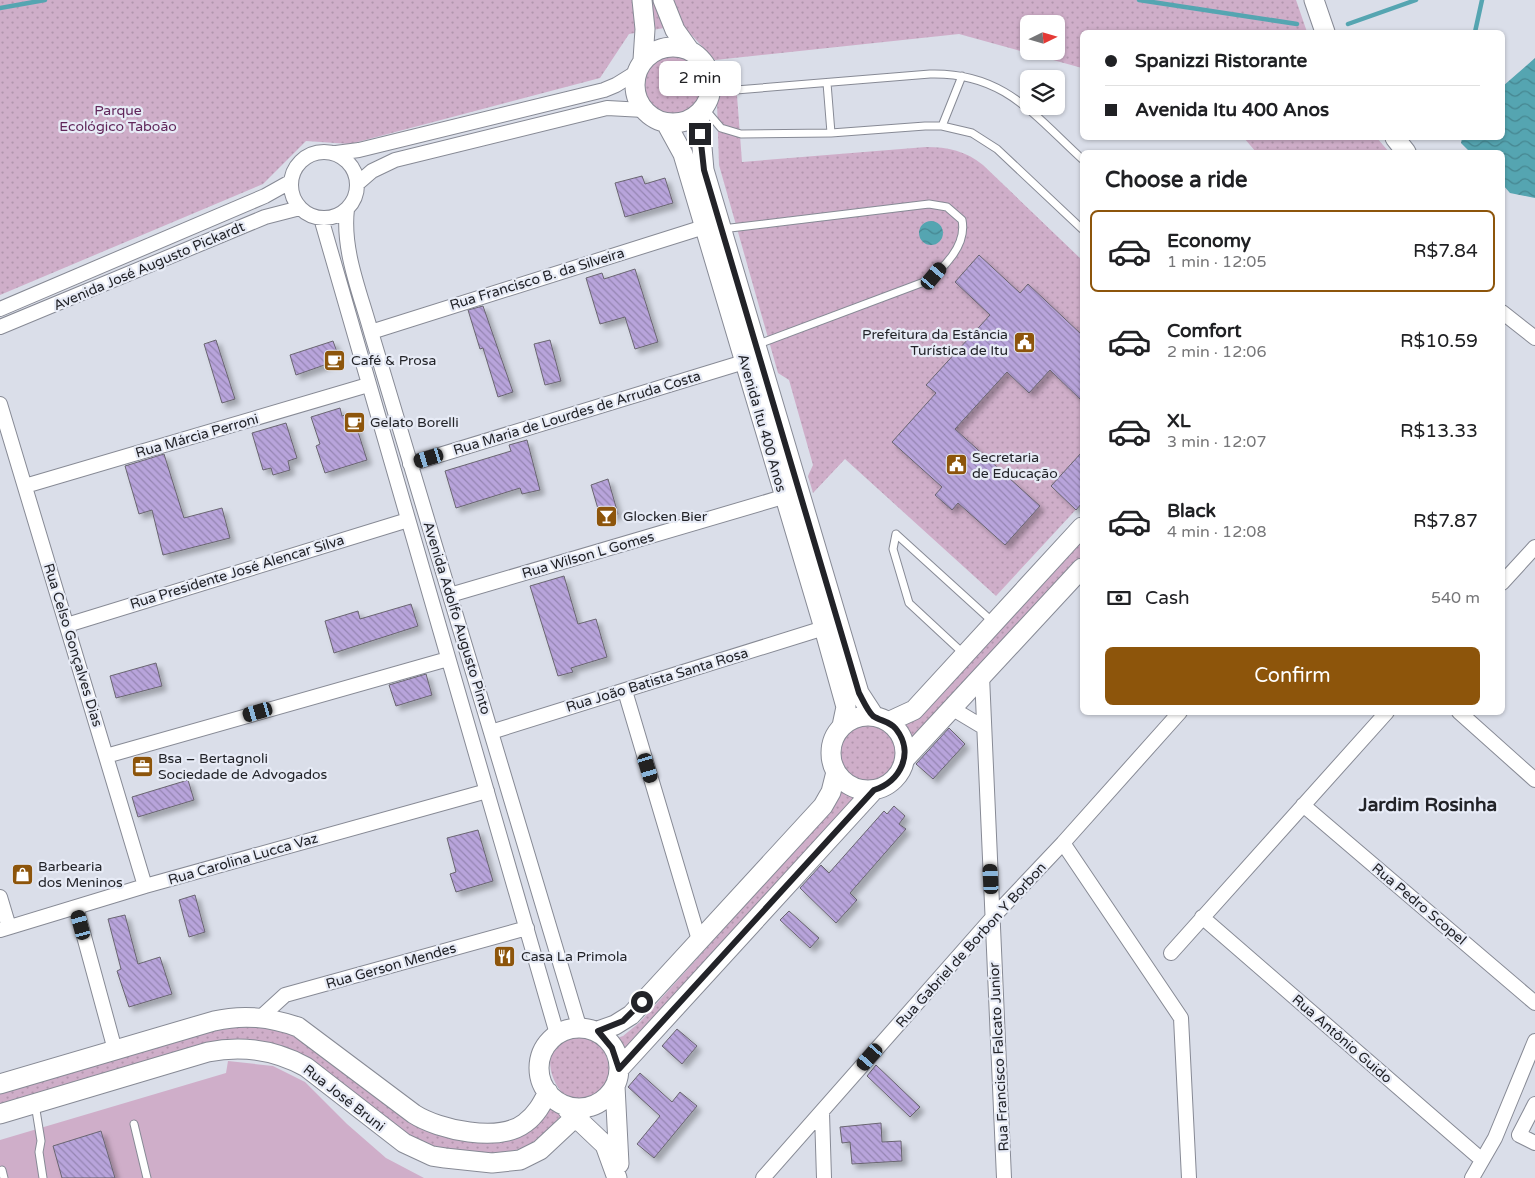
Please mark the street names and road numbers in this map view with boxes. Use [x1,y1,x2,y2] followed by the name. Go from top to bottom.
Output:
[51,218,248,314] street label: Avenida José Augusto Pickardt
[448,244,626,314] street label: Rua Francisco B. da Silveira
[734,352,790,494] street label: Avenida Itu 400 Anos
[451,367,703,459] street label: Rua Maria de Lourdes de Arruda Costa
[134,410,260,462] street label: Rua Márcia Perroni
[420,519,494,717] street label: Avenida Adolfo Augusto Pinto
[520,528,656,582] street label: Rua Wilson L Gomes
[128,531,346,613] street label: Rua Presidente José Alencar Silva
[40,561,106,729] street label: Rua Celso Gonçalves Dias
[564,644,750,716] street label: Rua João Batista Santa Rosa
[166,829,320,889] street label: Rua Carolina Lucca Vaz
[892,859,1050,1031] street label: Rua Gabriel de Borbon Y Borbon
[1368,860,1470,948] street label: Rua Pedro Scopel
[324,939,458,993] street label: Rua Gerson Mendes
[986,961,1012,1152] street label: Rua Francisco Falcato Junior
[1289,991,1395,1087] street label: Rua Antônio Guido
[300,1061,388,1135] street label: Rua José Bruni

